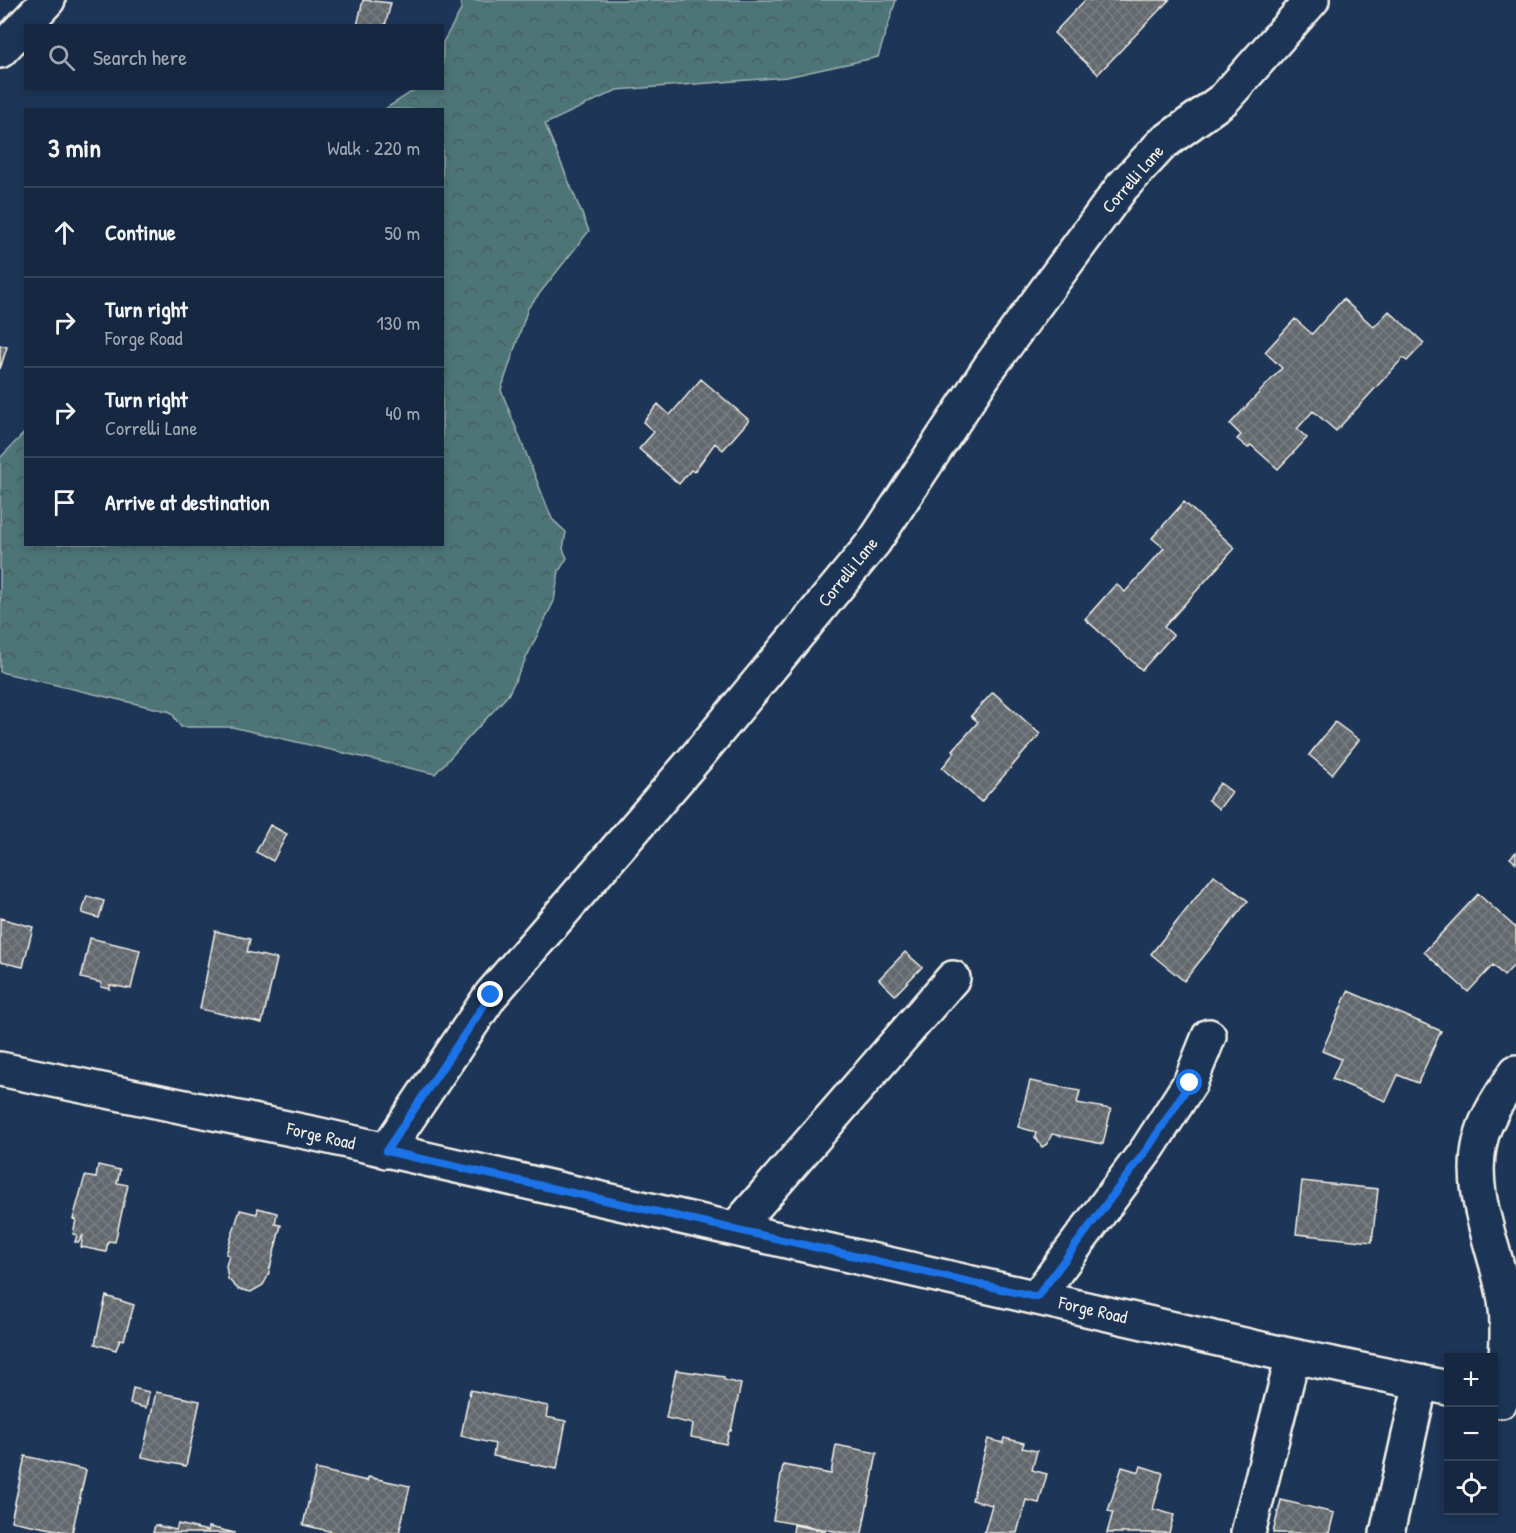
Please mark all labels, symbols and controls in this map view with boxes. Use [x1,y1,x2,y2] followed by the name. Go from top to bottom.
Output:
[24,24,444,90] search box
[45,41,78,74] icon: search
[93,42,187,72] text: Search here
[48,130,101,165] text: 3 min
[327,134,420,161] text: Walk · 220 m
[1096,139,1169,218] street label: Correlli Lane
[48,216,81,249] icon: ahead
[105,217,176,247] text: Continue
[384,219,420,246] text: 50 m
[105,294,188,324] text: Turn right
[48,306,81,339] icon: right
[377,309,420,336] text: 130 m
[105,324,183,351] text: Forge Road
[105,384,188,414] text: Turn right
[48,396,81,429] icon: right
[385,399,420,426] text: 40 m
[105,414,197,441] text: Correlli Lane
[48,486,81,519] icon: arrive
[105,487,270,517] text: Arrive at destination
[812,532,883,612] street label: Correlli Lane
[477,981,503,1007] route end
[1176,1069,1202,1095] route start
[283,1115,358,1156] street label: Forge Road
[1055,1289,1130,1330] street label: Forge Road
[1444,1353,1498,1515] map controls
[1444,1353,1498,1407] button: +
[1444,1407,1498,1461] button: −
[1444,1461,1498,1515] button: locate

